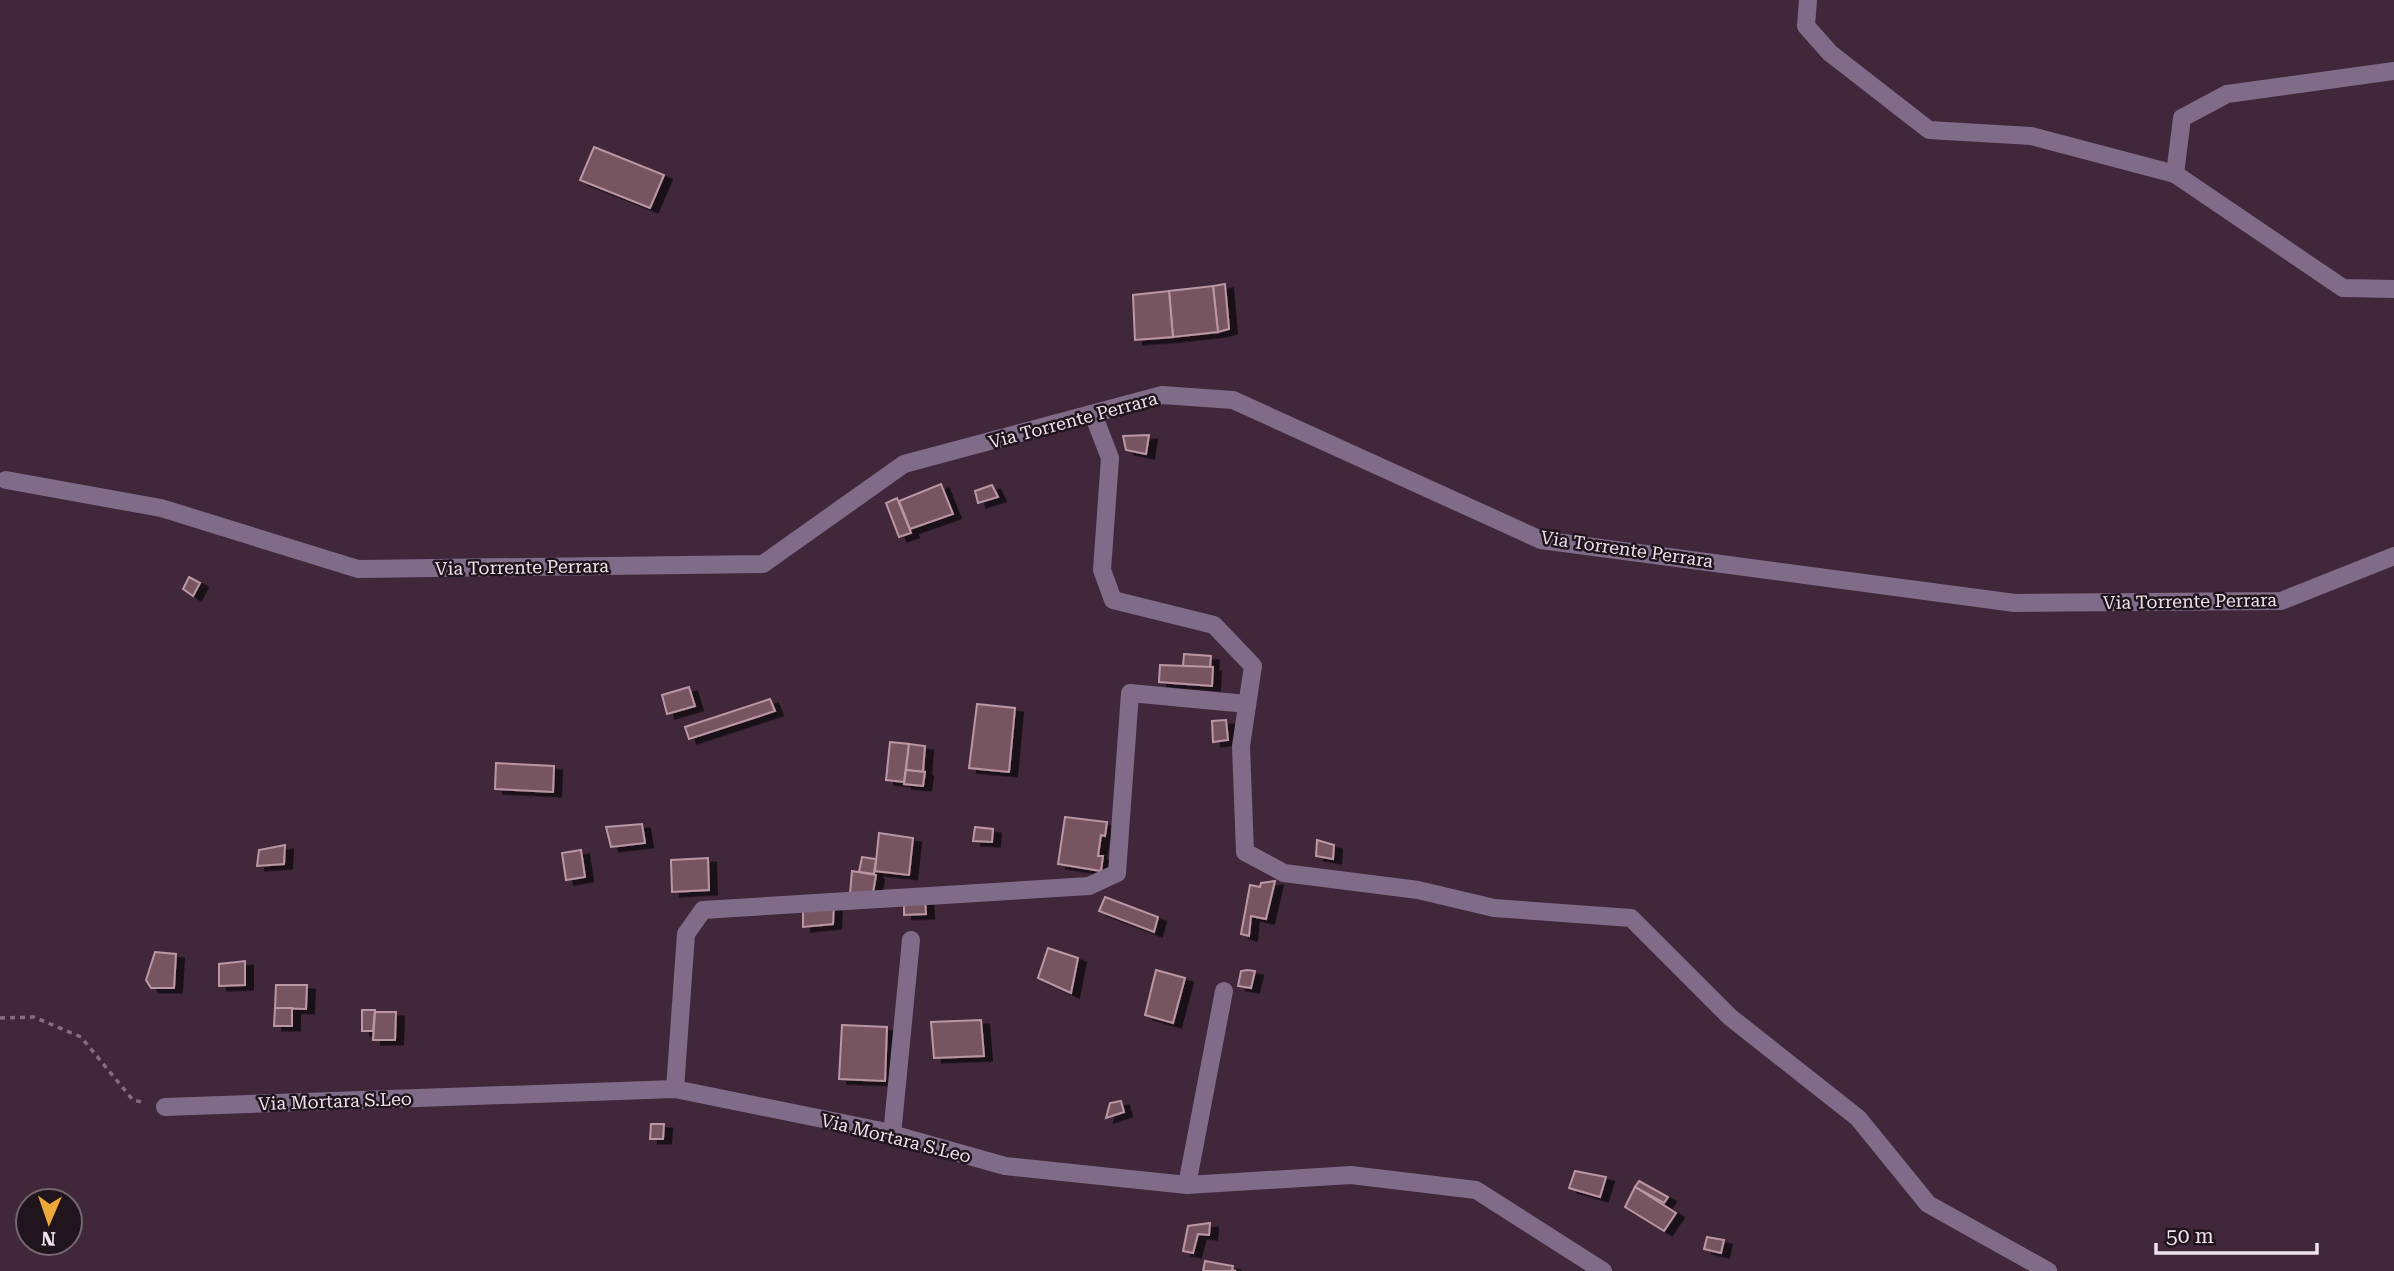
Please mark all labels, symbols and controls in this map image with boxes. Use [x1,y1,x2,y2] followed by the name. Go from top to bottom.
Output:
[986,387,1160,453] street label: Via Torrente Perrara
[1539,526,1715,572] street label: Via Torrente Perrara
[435,555,609,579] street label: Via Torrente Perrara
[2103,589,2277,613] street label: Via Torrente Perrara
[258,1088,412,1114] street label: Via Mortara S.Leo
[819,1109,973,1167] street label: Via Mortara S.Leo
[14,1187,84,1257] north arrow
[2156,1212,2317,1256] scale bar
[2166,1224,2214,1248] text: 50 m
[40,1227,56,1250] text: N

